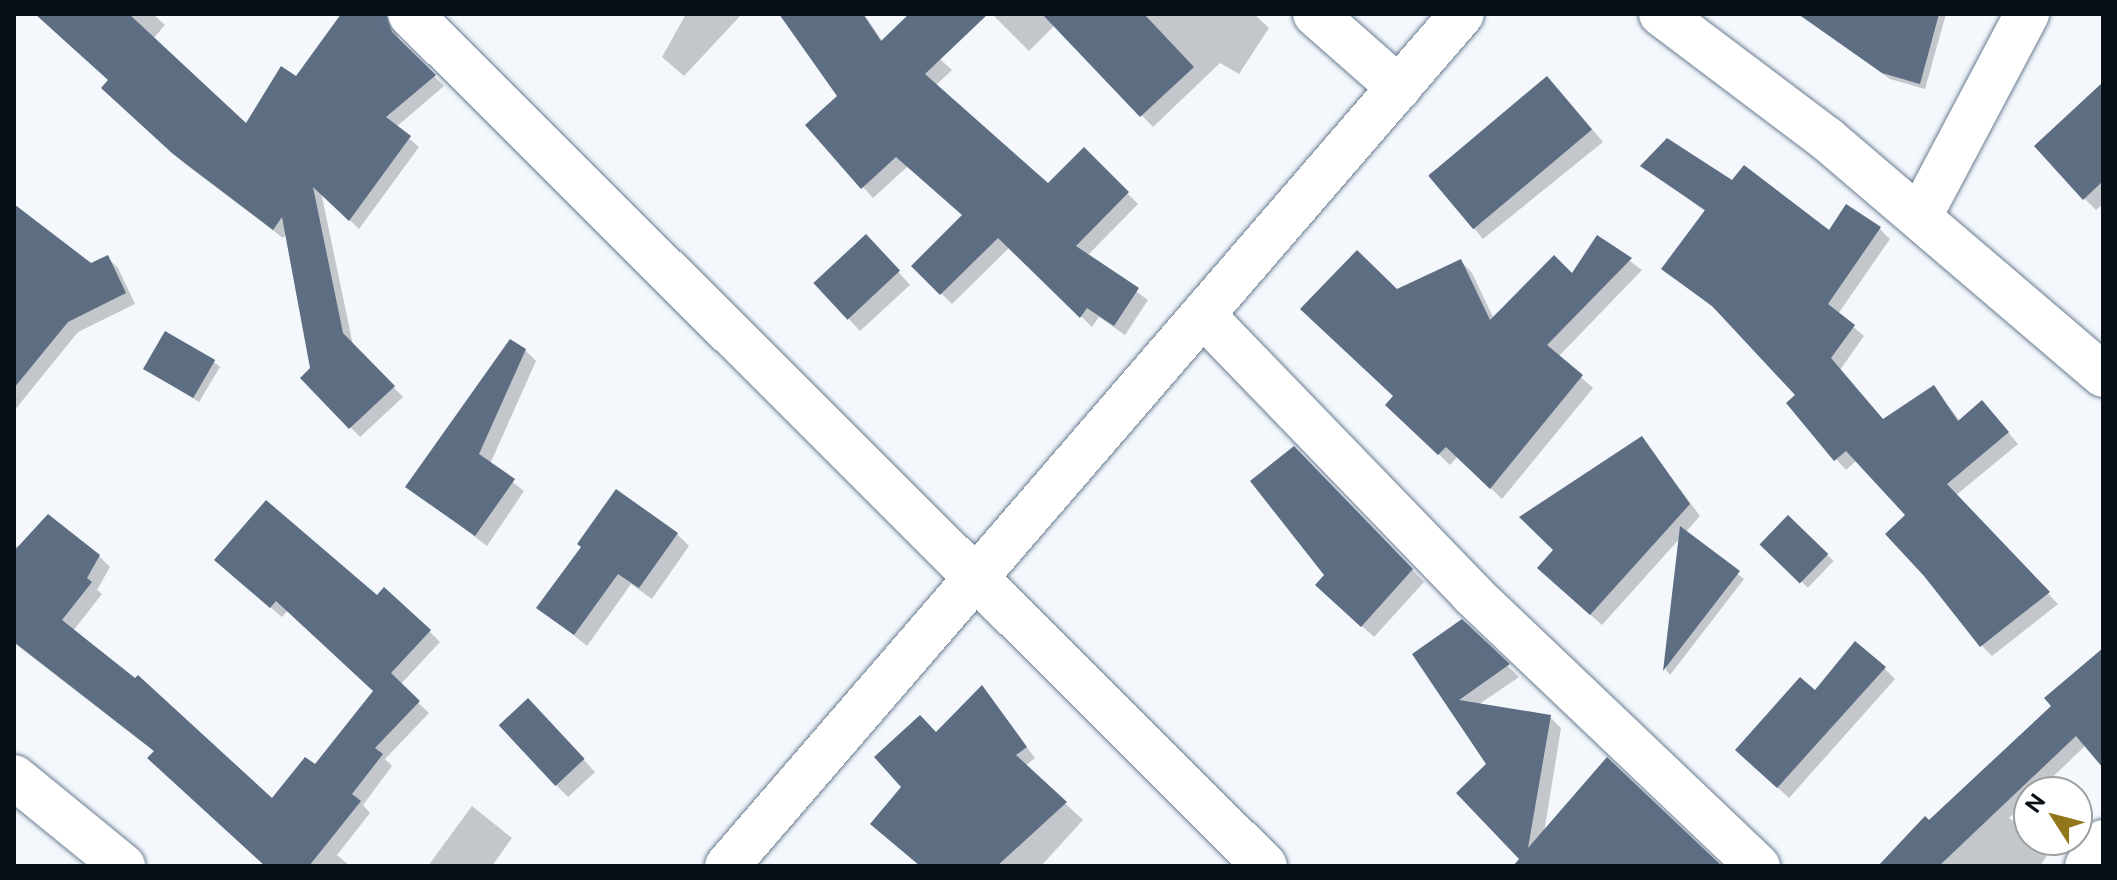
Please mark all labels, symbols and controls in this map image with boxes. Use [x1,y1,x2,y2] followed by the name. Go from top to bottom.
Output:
[2013,776,2093,856] north arrow
[2020,788,2051,818] text: N

